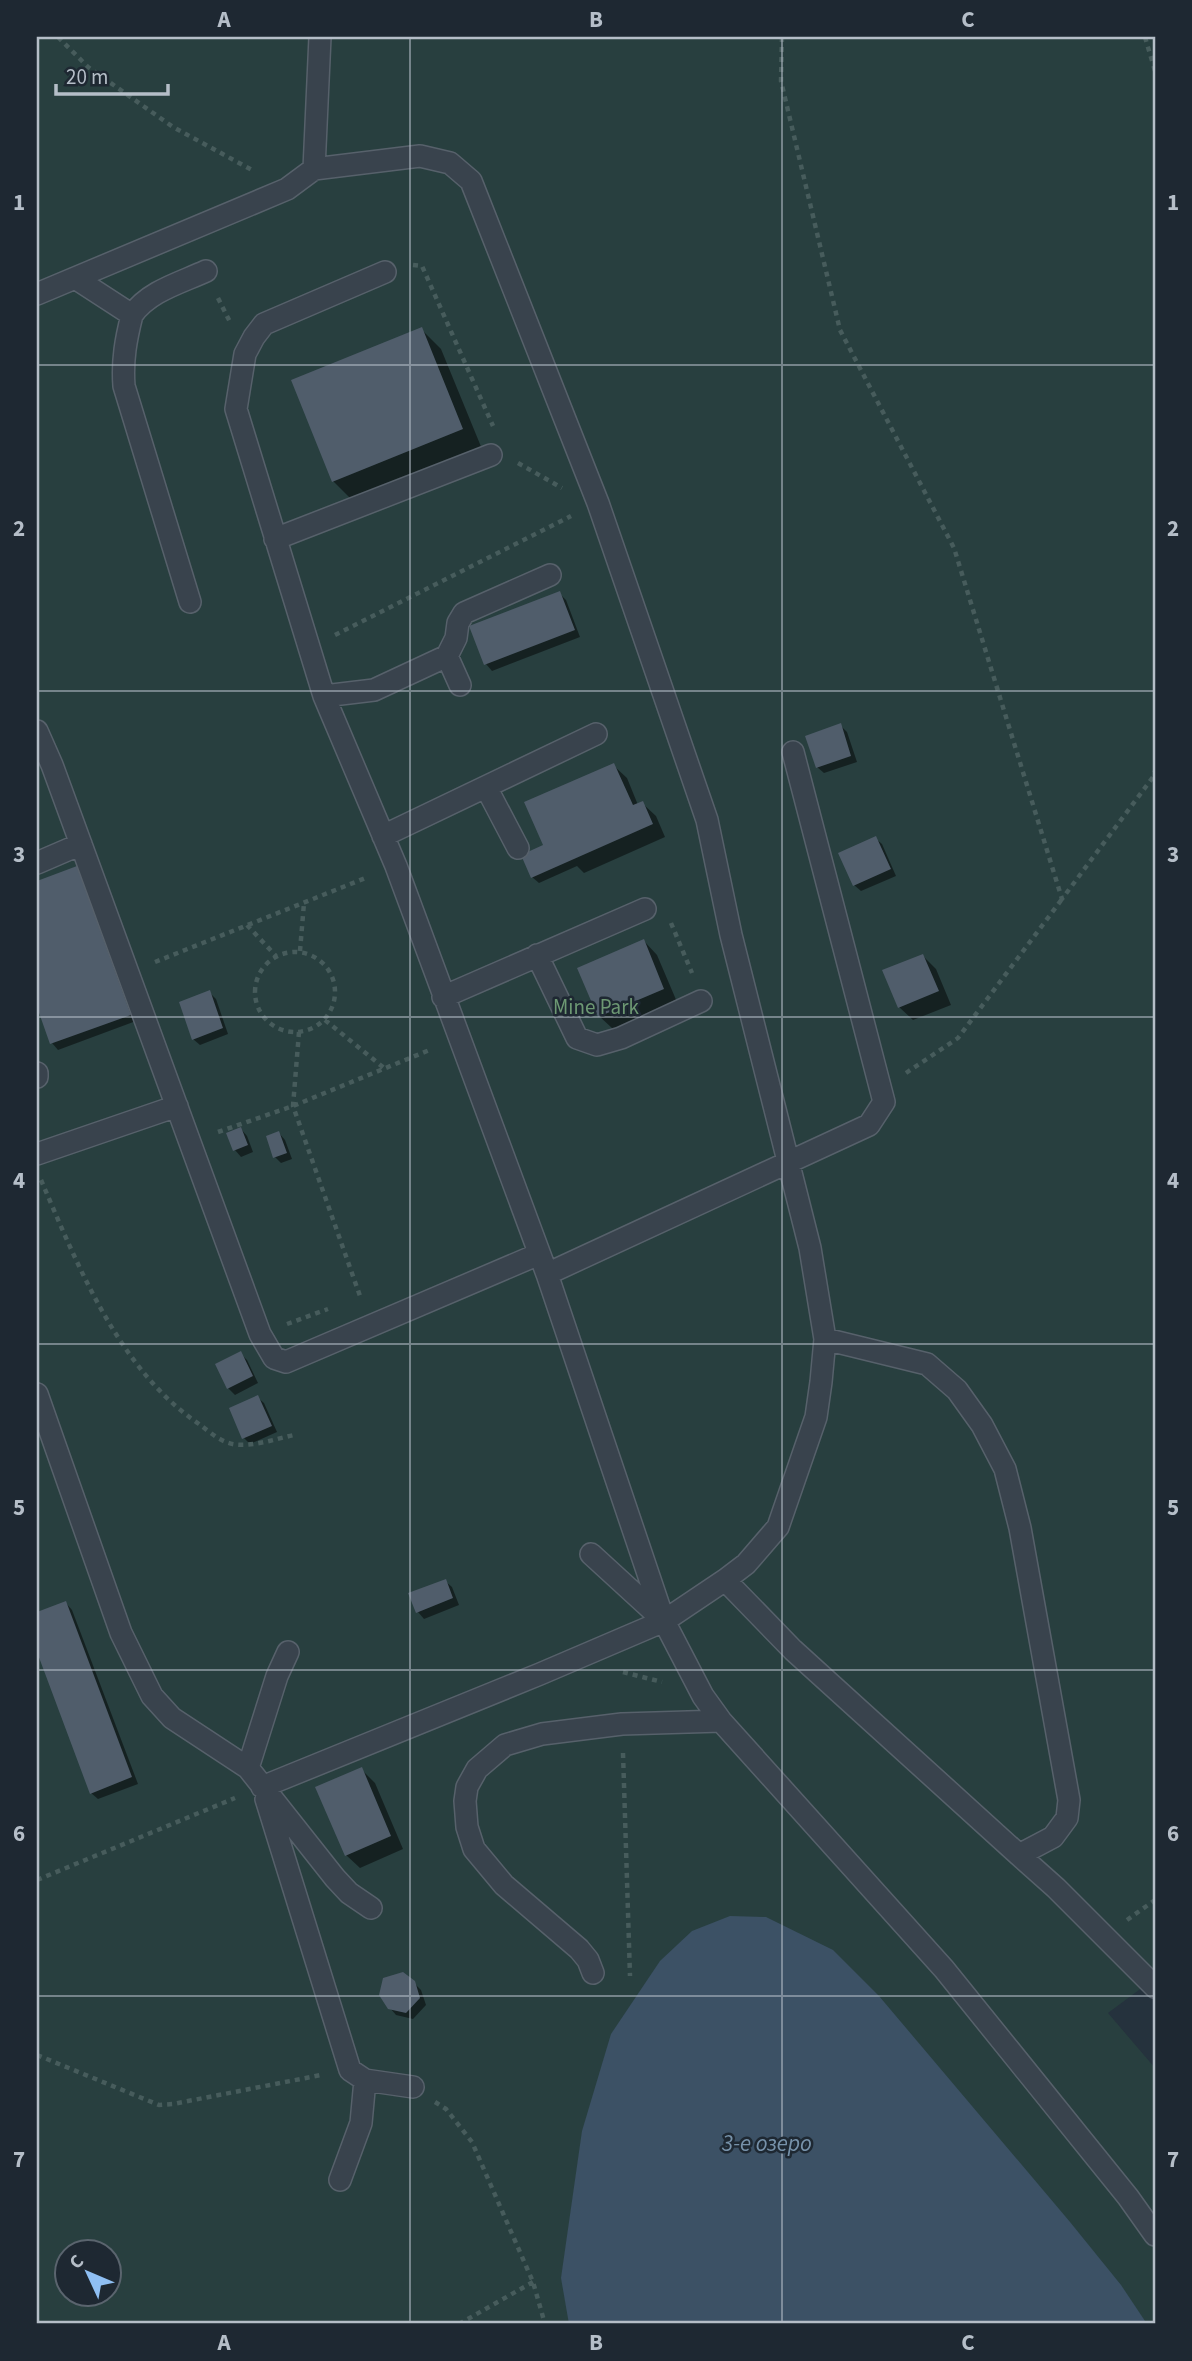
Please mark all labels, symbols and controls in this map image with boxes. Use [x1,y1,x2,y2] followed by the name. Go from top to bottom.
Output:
[216,3,231,36] text: A
[589,3,603,36] text: B
[961,3,975,36] text: C
[56,52,168,96] scale bar
[66,62,108,92] text: 20 m
[13,186,25,219] text: 1
[1167,186,1179,219] text: 1
[13,512,25,545] text: 2
[1167,512,1179,545] text: 2
[13,838,25,871] text: 3
[1167,838,1179,871] text: 3
[553,992,639,1022] park label: Mine Park
[13,1164,25,1197] text: 4
[1167,1164,1179,1197] text: 4
[13,1491,25,1524] text: 5
[1167,1491,1179,1524] text: 5
[13,1817,25,1850] text: 6
[1167,1817,1179,1850] text: 6
[721,2127,812,2160] water label: 3-е озеро
[13,2143,25,2176] text: 7
[1167,2143,1179,2176] text: 7
[52,2238,122,2308] north arrow
[63,2249,90,2276] text: С
[216,2326,231,2359] text: A
[589,2326,603,2359] text: B
[961,2326,975,2359] text: C

